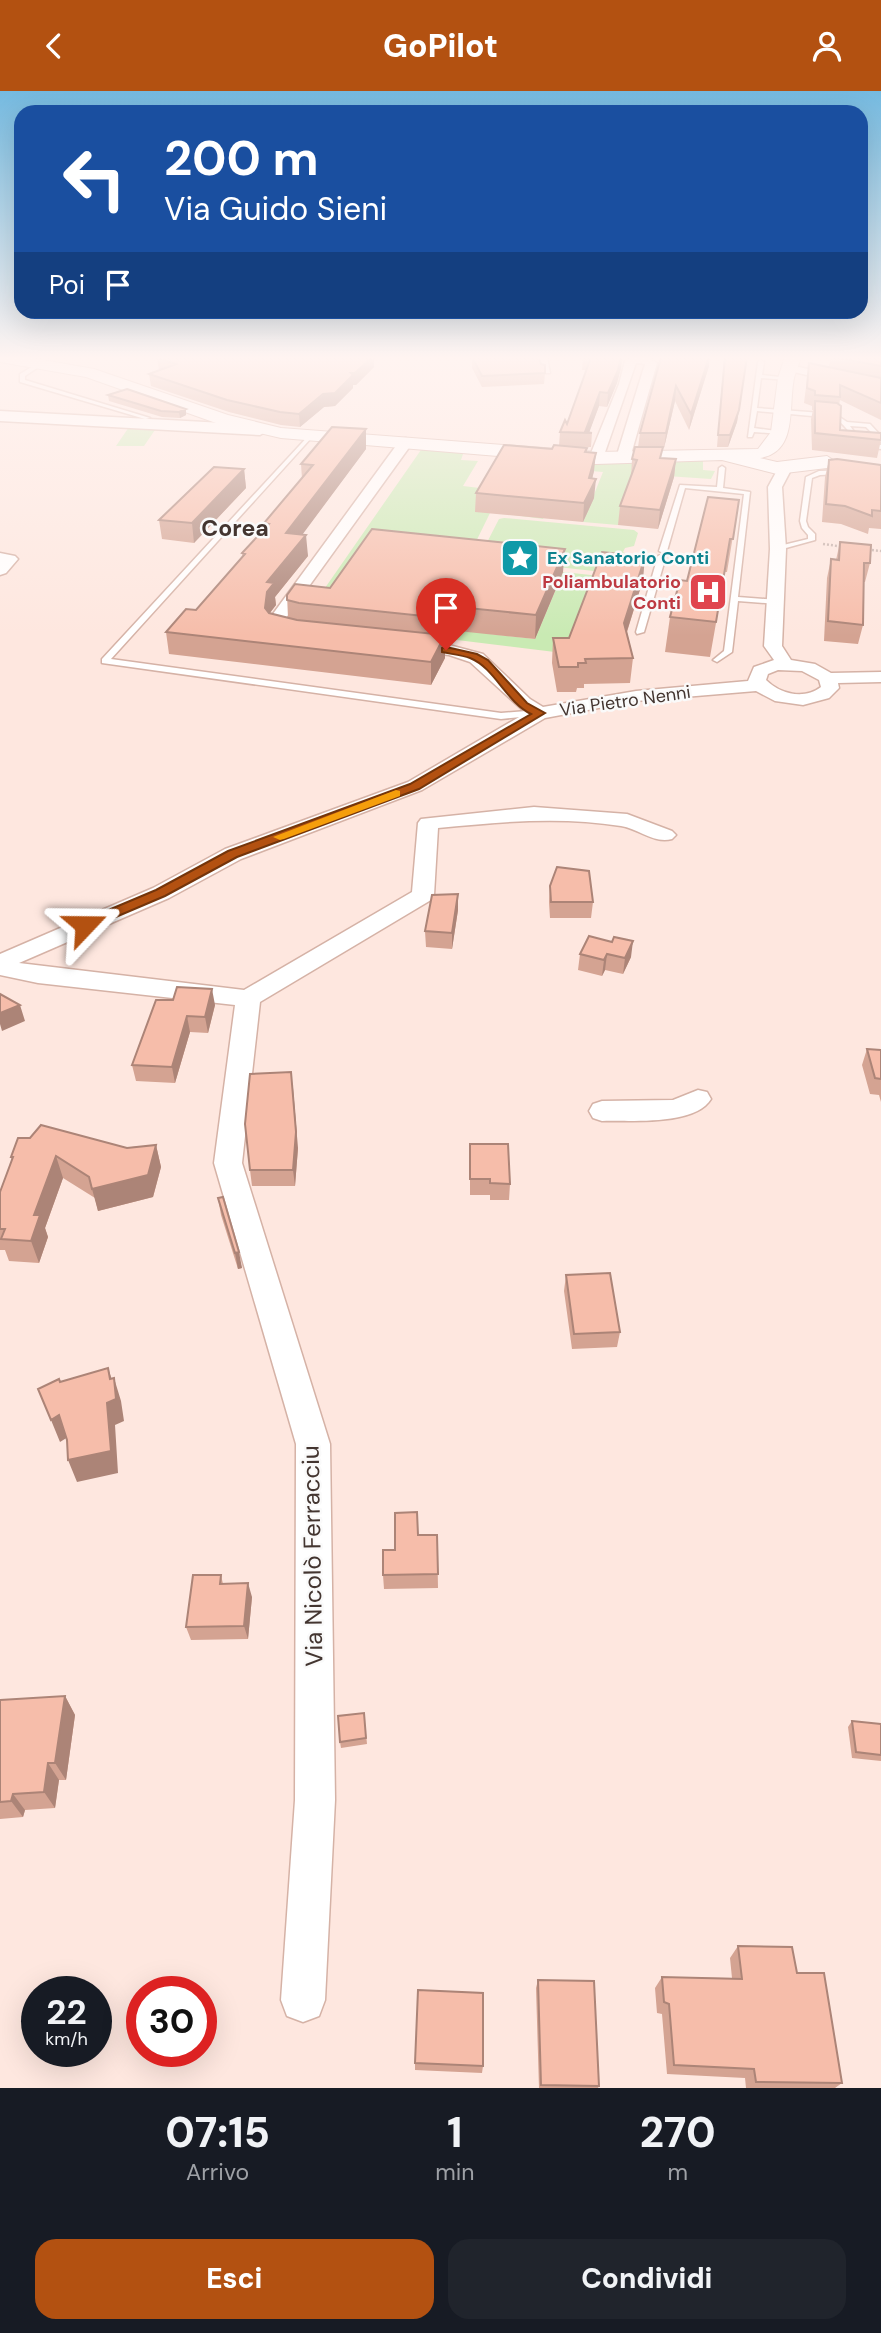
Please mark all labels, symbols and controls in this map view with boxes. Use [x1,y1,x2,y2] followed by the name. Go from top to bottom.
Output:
[383,25,498,67] text: GoPilot
[35,27,73,65] icon: back
[808,27,846,65] icon: person
[164,126,319,190] text: 200 m
[49,133,140,224] icon: left
[164,188,387,230] text: Via Guido Sieni
[99,266,137,304] icon: arrive
[49,268,85,302] text: Poi
[201,513,269,543] district label: Corea
[499,537,541,579] place icon: Ex Sanatorio Conti
[547,546,709,570] place label: Ex Sanatorio Conti
[542,570,681,615] place label: Poliambulatorio Conti
[687,571,729,613] hospital icon: Poliambulatorio Conti
[416,578,476,650] pin
[427,589,465,627] icon: arrive
[558,680,692,722] street label: Via Pietro Nenni
[48,888,122,962] position arrow
[295,1445,329,1667] street label: Via Nicolò Ferracciu
[126,1976,217,2067] speed limit sign: 30
[46,1989,87,2035] text: 22
[45,2027,88,2051] text: km/h
[165,2105,270,2160] text: 07:15
[447,2105,463,2160] text: 1
[640,2105,716,2160] text: 270
[186,2157,249,2187] text: Arrivo
[435,2157,474,2187] text: min
[667,2157,688,2187] text: m
[35,2239,434,2319] button: Esci
[448,2239,846,2319] button: Condividi

